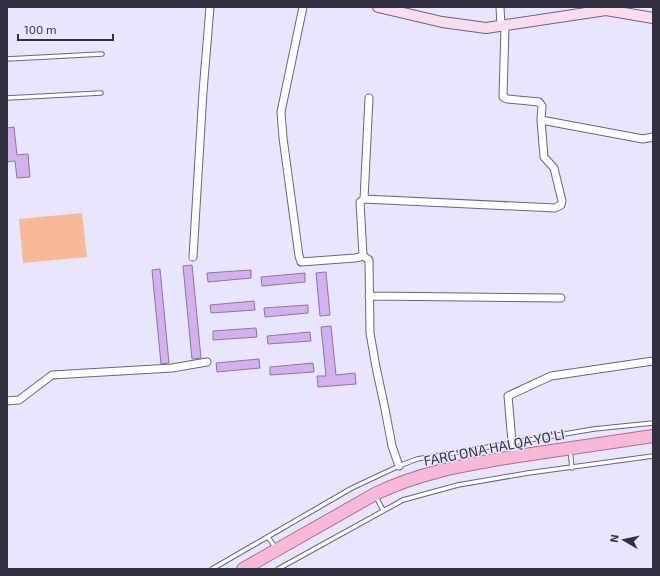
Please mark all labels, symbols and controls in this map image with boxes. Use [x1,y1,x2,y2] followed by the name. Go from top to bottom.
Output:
[18,16,113,42] scale bar
[24,22,56,36] text: 100 m
[422,425,566,469] street label: FARG‘ONA HALQA YO‘LI
[604,520,644,560] north arrow
[607,533,621,543] text: N

